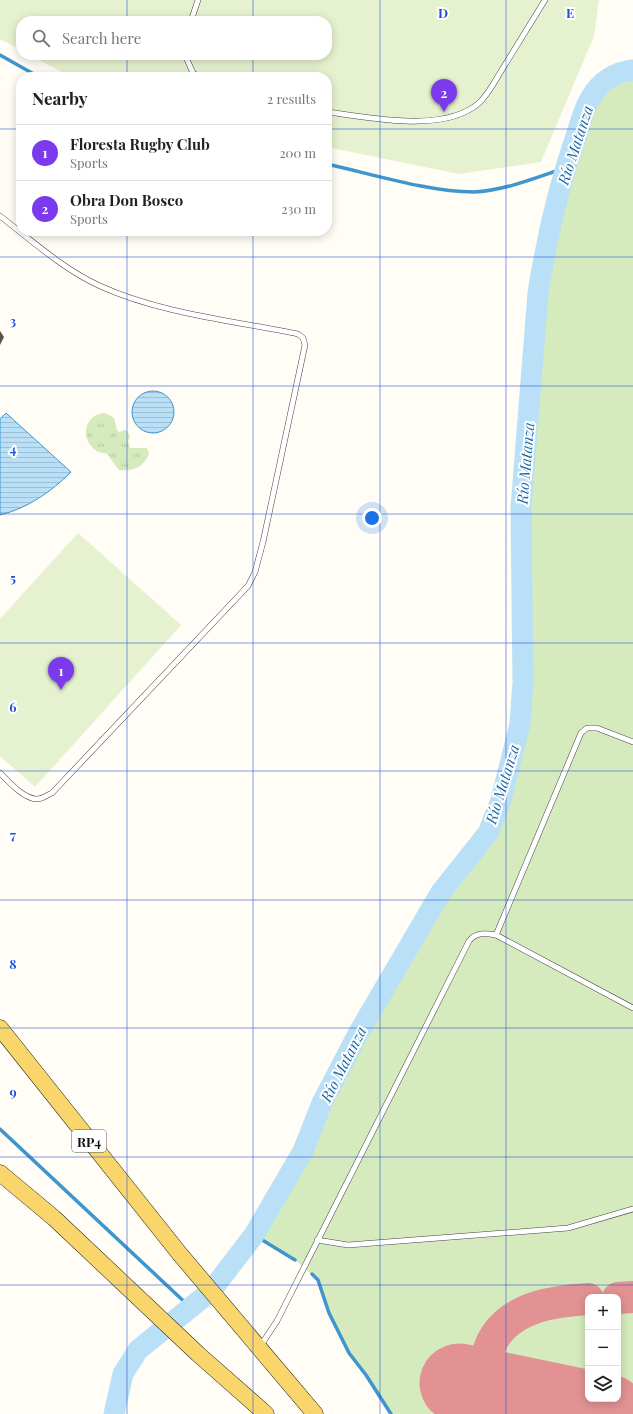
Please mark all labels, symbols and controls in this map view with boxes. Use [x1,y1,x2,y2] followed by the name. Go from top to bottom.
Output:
[438,4,448,21] text: D
[566,4,574,21] text: E
[16,16,332,60] search box
[30,27,52,49] icon: search
[62,28,141,48] text: Search here
[431,79,457,112] pin: 2
[32,87,87,109] text: Nearby
[267,90,316,107] text: 2 results
[552,103,597,188] water label: Río Matanza
[70,134,210,154] text: Floresta Rugby Club
[43,144,47,161] text: 1
[279,144,316,161] text: 200 m
[70,154,108,171] text: Sports
[70,190,183,210] text: Obra Don Bosco
[42,200,48,217] text: 2
[281,200,316,217] text: 230 m
[70,210,108,227] text: Sports
[10,312,16,329] text: 3
[511,421,539,506] water label: Río Matanza
[10,440,17,457] text: 4
[362,508,382,528] your location
[10,569,16,586] text: 5
[48,657,74,690] pin: 1
[9,698,17,715] text: 6
[480,742,524,827] water label: Río Matanza
[10,826,16,843] text: 7
[9,955,17,972] text: 8
[315,1023,371,1106] water label: Río Matanza
[9,1083,17,1100] text: 9
[72,1130,106,1152] road number: RP4
[585,1294,621,1402] map controls
[585,1294,621,1330] button: +
[585,1330,621,1366] button: −
[585,1366,621,1402] button: layers

